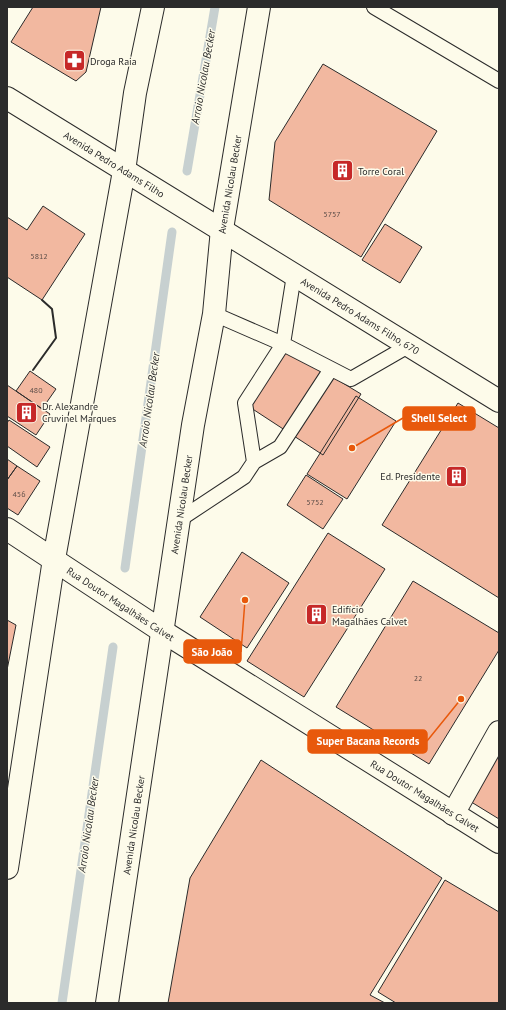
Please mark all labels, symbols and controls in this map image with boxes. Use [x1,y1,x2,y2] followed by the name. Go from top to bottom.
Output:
[188,27,218,126] water label: Arroio Nicolau Becker
[61,48,87,74] pharmacy icon: Droga Raia
[90,55,137,68] place label: Droga Raia
[61,128,167,201] street label: Avenida Pedro Adams Filho
[216,133,245,234] street label: Avenida Nicolau Becker
[329,158,355,184] building icon: Torre Coral
[358,165,404,178] place label: Torre Coral
[323,209,341,219] house number: 5757
[30,251,48,261] house number: 5812
[299,275,422,358] street label: Avenida Pedro Adams Filho, 670
[135,350,163,449] water label: Arroio Nicolau Becker
[29,385,43,395] house number: 480
[14,399,40,425] building icon: Dr. Alexandre Cruvinel Marques
[42,400,116,425] place label: Dr. Alexandre Cruvinel Marques
[403,407,475,430] callout: Shell Select
[411,411,467,425] text: Shell Select
[168,454,196,555] street label: Avenida Nicolau Becker
[443,463,469,489] building icon: Ed. Presidente
[380,470,440,483] place label: Ed. Presidente
[12,489,26,499] house number: 456
[306,497,324,507] house number: 5752
[64,564,177,644] street label: Rua Doutor Magalhães Calvet
[303,602,329,628] building icon: Edifício Magalhães Calvet
[332,603,408,628] place label: Edifício Magalhães Calvet
[184,640,241,663] callout: São João
[192,645,233,659] text: São João
[414,673,422,683] house number: 22
[308,730,427,753] callout: Super Bacana Records
[317,734,420,748] text: Super Bacana Records
[368,757,482,835] street label: Rua Doutor Magalhães Calvet
[120,774,148,875] street label: Avenida Nicolau Becker
[74,775,102,874] water label: Arroio Nicolau Becker

